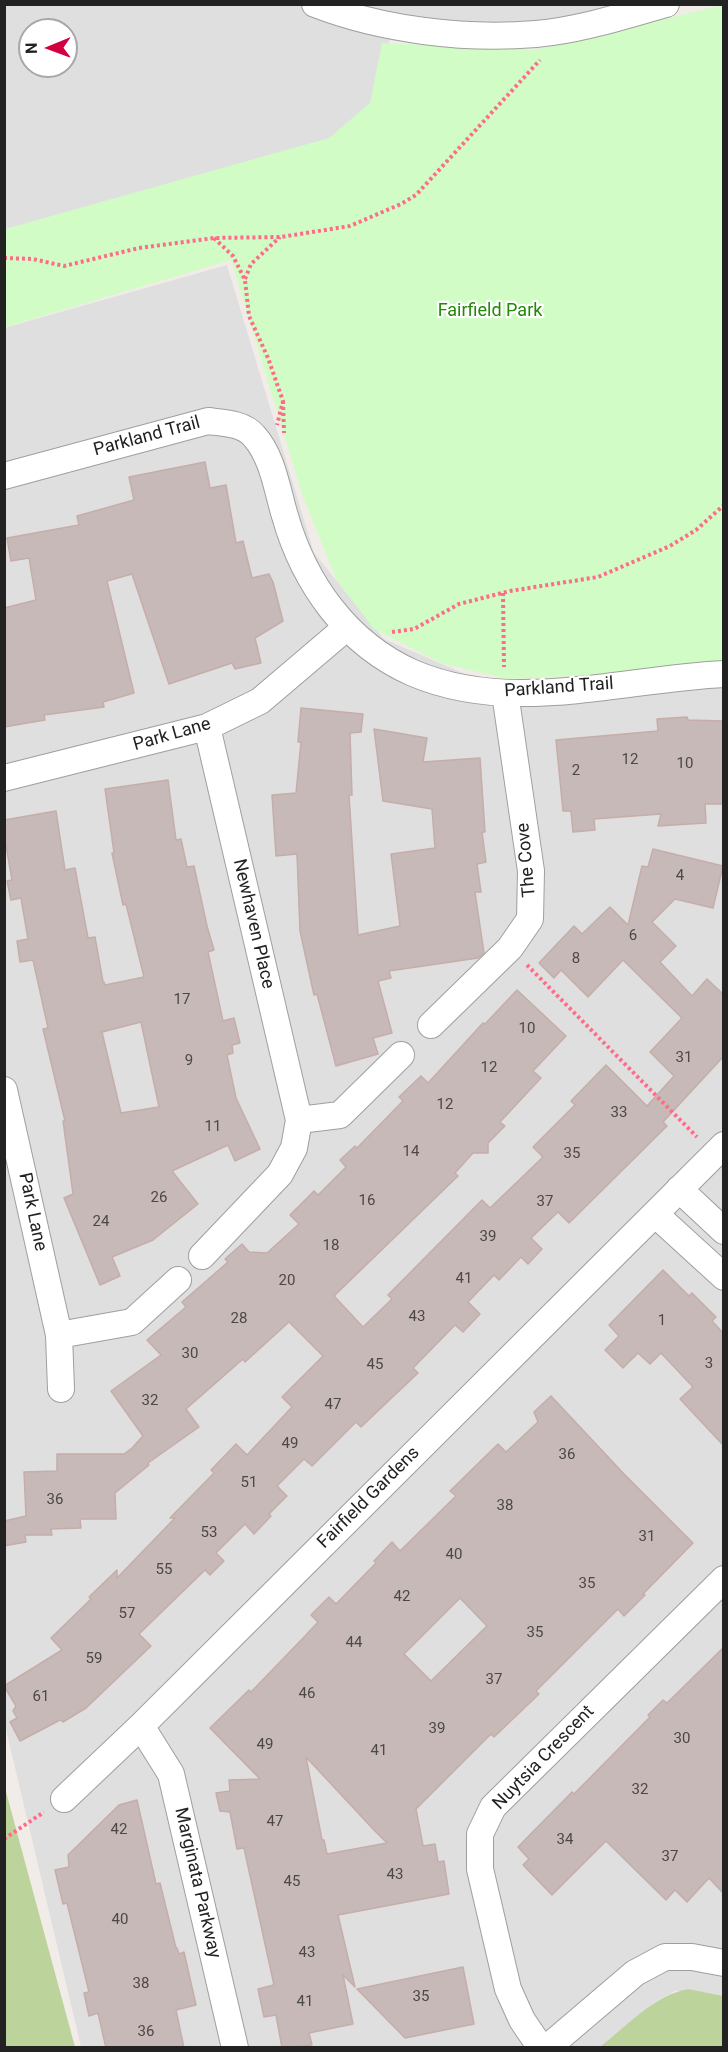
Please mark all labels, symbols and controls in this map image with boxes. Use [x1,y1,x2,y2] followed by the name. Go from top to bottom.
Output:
[18,18,78,78] north arrow
[22,42,41,54] text: N
[438,300,542,322] park label: Fairfield Park
[91,412,203,462] street label: Parkland Trail
[504,673,614,703] street label: Parkland Trail
[131,714,213,756] street label: Park Lane
[622,751,638,769] house number: 12
[677,755,693,773] house number: 10
[572,762,580,780] house number: 2
[513,822,541,898] street label: The Cove
[228,857,278,991] street label: Newhaven Place
[676,867,684,885] house number: 4
[629,927,637,945] house number: 6
[572,950,580,968] house number: 8
[174,991,190,1009] house number: 17
[519,1020,535,1038] house number: 10
[676,1049,692,1067] house number: 31
[185,1052,193,1070] house number: 9
[481,1059,497,1077] house number: 12
[437,1096,453,1114] house number: 12
[611,1104,627,1122] house number: 33
[205,1118,221,1136] house number: 11
[403,1143,419,1161] house number: 14
[564,1145,580,1163] house number: 35
[13,1171,51,1253] street label: Park Lane
[151,1189,167,1207] house number: 26
[359,1192,375,1210] house number: 16
[537,1193,553,1211] house number: 37
[93,1213,109,1231] house number: 24
[480,1228,496,1246] house number: 39
[323,1237,339,1255] house number: 18
[456,1270,472,1288] house number: 41
[279,1272,295,1290] house number: 20
[409,1308,425,1326] house number: 43
[231,1310,247,1328] house number: 28
[658,1312,666,1330] house number: 1
[182,1345,198,1363] house number: 30
[705,1355,713,1373] house number: 3
[367,1356,383,1374] house number: 45
[142,1392,158,1410] house number: 32
[325,1396,341,1414] house number: 47
[282,1435,298,1453] house number: 49
[314,1443,424,1553] street label: Fairfield Gardens
[559,1446,575,1464] house number: 36
[241,1474,257,1492] house number: 51
[47,1491,63,1509] house number: 36
[497,1497,513,1515] house number: 38
[201,1524,217,1542] house number: 53
[639,1528,655,1546] house number: 31
[446,1546,462,1564] house number: 40
[156,1561,172,1579] house number: 55
[579,1575,595,1593] house number: 35
[394,1588,410,1606] house number: 42
[119,1605,135,1623] house number: 57
[527,1624,543,1642] house number: 35
[346,1634,362,1652] house number: 44
[86,1650,102,1668] house number: 59
[486,1671,502,1689] house number: 37
[299,1685,315,1703] house number: 46
[33,1688,49,1706] house number: 61
[489,1701,599,1815] street label: Nuytsia Crescent
[429,1720,445,1738] house number: 39
[674,1730,690,1748] house number: 30
[257,1736,273,1754] house number: 49
[371,1742,387,1760] house number: 41
[632,1781,648,1799] house number: 32
[169,1806,225,1960] street label: Marginata Parkway
[267,1813,283,1831] house number: 47
[111,1821,127,1839] house number: 42
[557,1831,573,1849] house number: 34
[662,1848,678,1866] house number: 37
[387,1866,403,1884] house number: 43
[284,1873,300,1891] house number: 45
[112,1911,128,1929] house number: 40
[299,1944,315,1962] house number: 43
[133,1975,149,1993] house number: 38
[413,1988,429,2006] house number: 35
[297,1993,313,2011] house number: 41
[138,2023,154,2041] house number: 36

